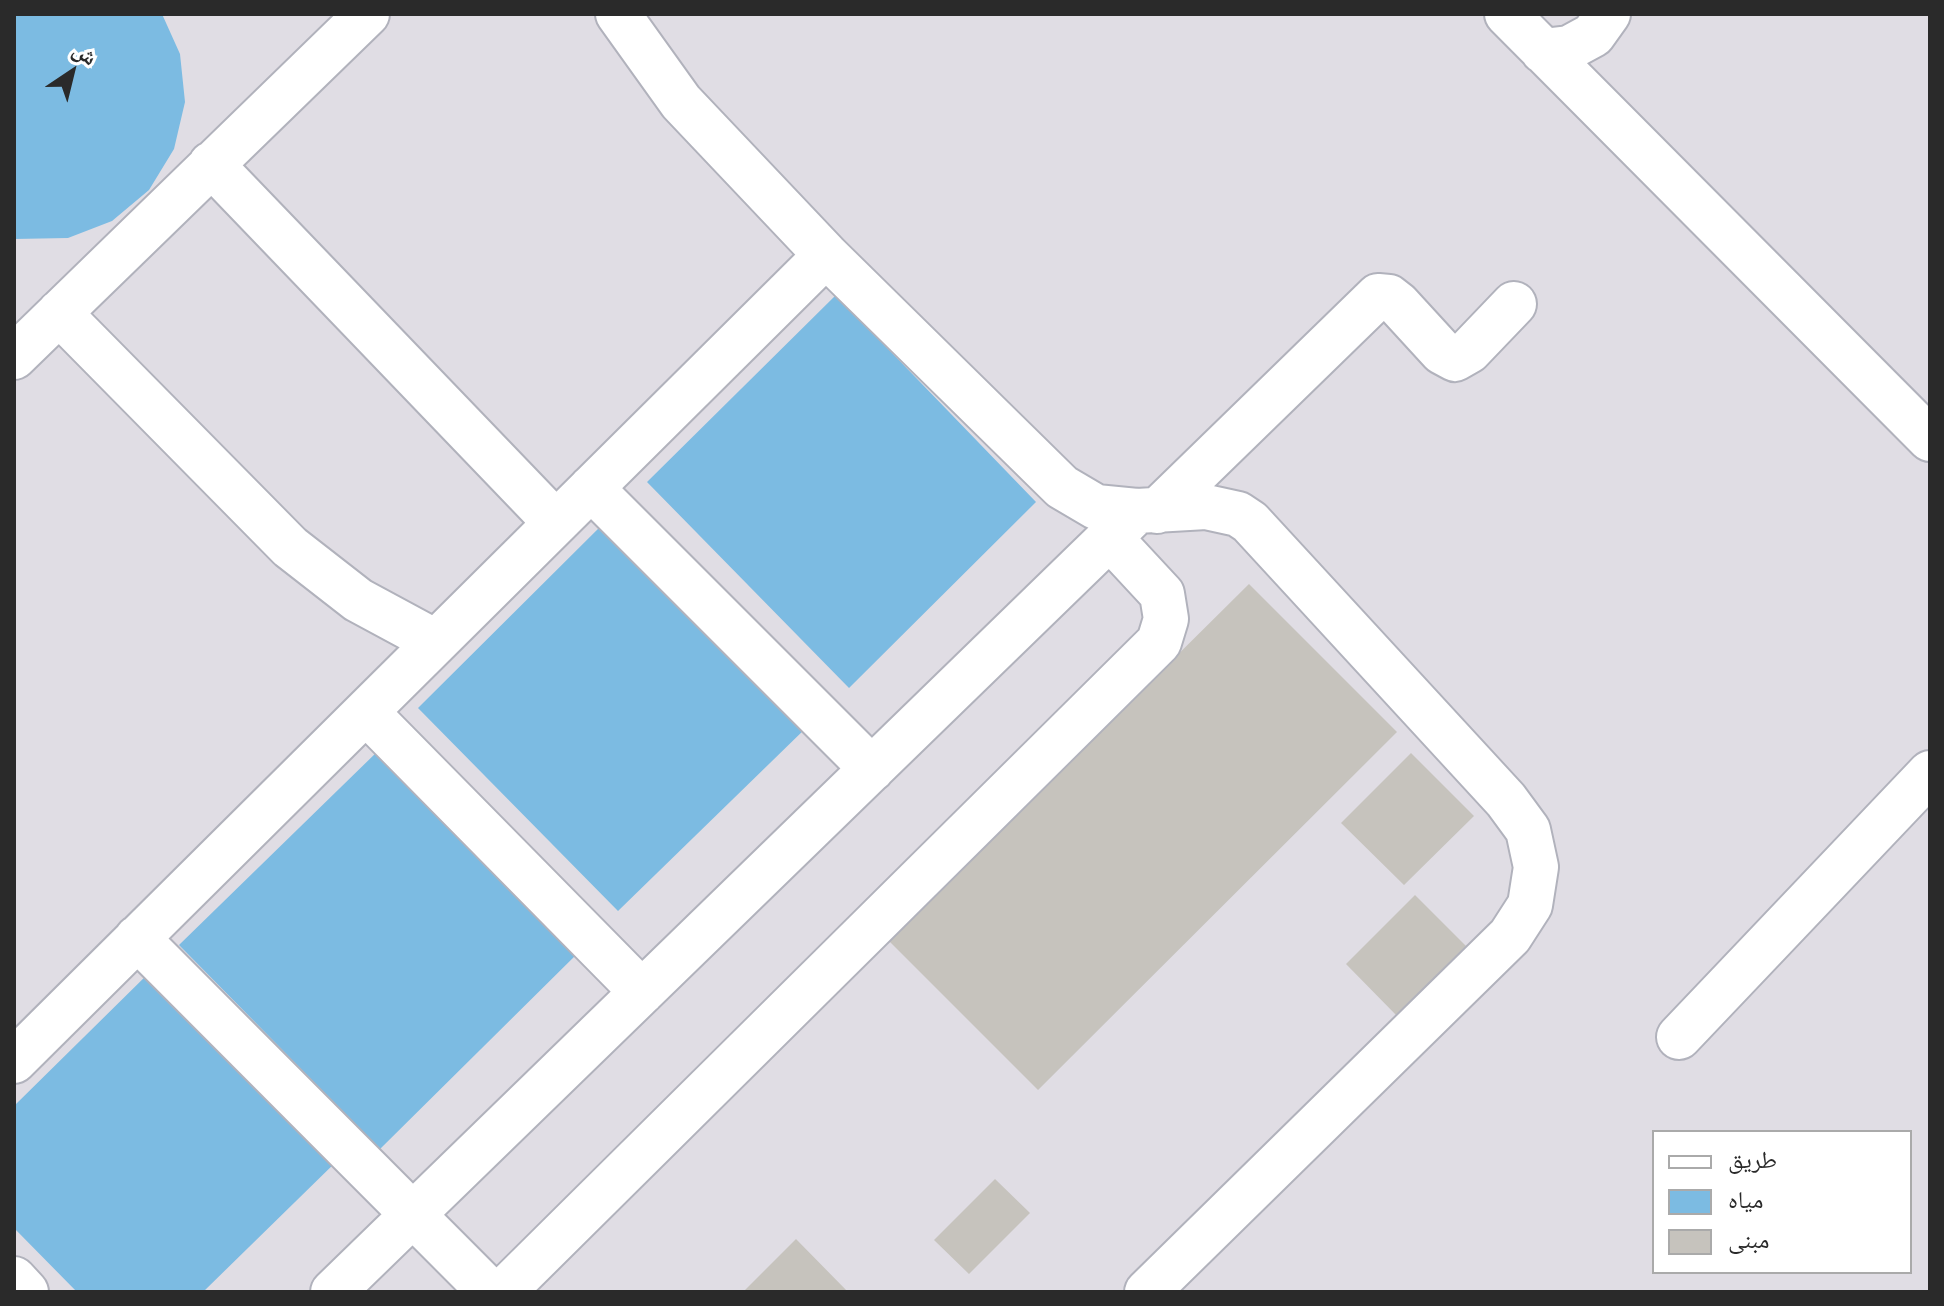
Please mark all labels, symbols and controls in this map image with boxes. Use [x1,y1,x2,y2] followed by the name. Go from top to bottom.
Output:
[32,32,112,112] north arrow
[69,35,103,70] text: ش
[1652,1130,1912,1274] legend
[1728,1144,1777,1173] text: طريق
[1728,1184,1763,1213] text: مياه
[1728,1224,1769,1253] text: مبنى

